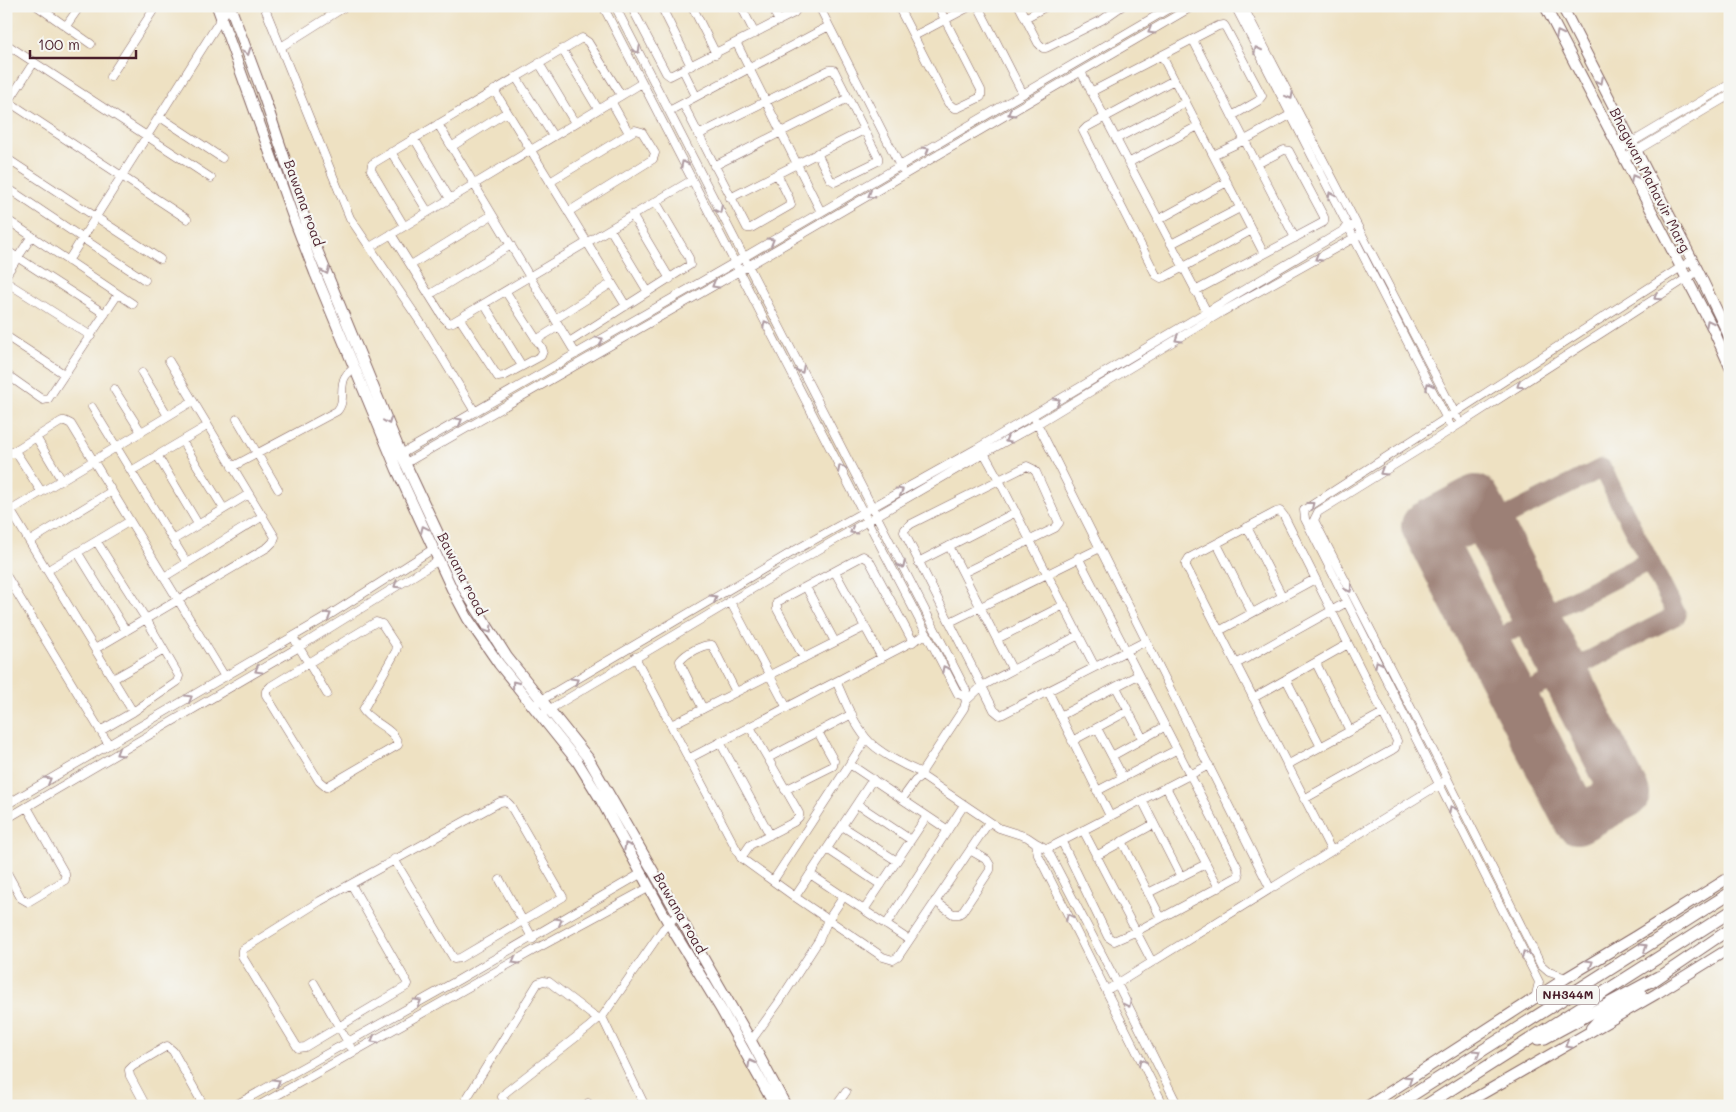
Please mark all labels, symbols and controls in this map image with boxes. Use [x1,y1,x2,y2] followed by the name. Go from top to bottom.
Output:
[1148,24,1157,34] one-way arrow
[30,28,136,60] scale bar
[1555,30,1565,39] one-way arrow
[38,34,80,54] text: 100 m
[631,44,641,53] one-way arrow
[1253,46,1263,55] one-way arrow
[241,47,251,56] one-way arrow
[1594,76,1604,85] one-way arrow
[1284,91,1294,100] one-way arrow
[1606,104,1695,255] street label: Bhagwan Mahavir Marg
[1007,106,1016,116] one-way arrow
[921,147,930,157] one-way arrow
[280,157,329,249] street label: Bawana road
[680,160,690,169] one-way arrow
[1630,175,1640,184] one-way arrow
[867,188,876,198] one-way arrow
[1327,191,1337,200] one-way arrow
[713,205,723,214] one-way arrow
[765,238,774,248] one-way arrow
[1315,251,1324,261] one-way arrow
[319,266,330,275] one-way arrow
[711,279,720,289] one-way arrow
[1653,291,1662,300] one-way arrow
[1705,319,1715,328] one-way arrow
[762,320,772,329] one-way arrow
[1174,333,1183,343] one-way arrow
[594,337,603,347] one-way arrow
[795,365,805,374] one-way arrow
[1516,378,1525,388] one-way arrow
[1425,382,1435,391] one-way arrow
[1051,398,1060,408] one-way arrow
[381,416,392,425] one-way arrow
[453,417,462,427] one-way arrow
[1005,434,1014,444] one-way arrow
[837,465,847,474] one-way arrow
[1379,465,1388,475] one-way arrow
[895,487,904,497] one-way arrow
[1305,503,1314,511] one-way arrow
[849,524,858,534] one-way arrow
[421,526,431,535] one-way arrow
[433,529,492,619] street label: Bawana road
[896,560,906,569] one-way arrow
[393,579,402,589] one-way arrow
[1343,583,1353,592] one-way arrow
[709,595,718,605] one-way arrow
[323,612,332,622] one-way arrow
[483,624,493,633] one-way arrow
[1374,660,1384,669] one-way arrow
[255,664,264,674] one-way arrow
[941,665,951,674] one-way arrow
[569,678,578,688] one-way arrow
[513,681,521,690] one-way arrow
[183,695,192,705] one-way arrow
[115,747,124,757] one-way arrow
[43,777,52,787] one-way arrow
[1448,805,1458,814] one-way arrow
[623,842,633,851] one-way arrow
[649,869,711,957] street label: Bawana road
[1065,913,1075,922] one-way arrow
[554,917,563,927] one-way arrow
[1639,944,1648,954] one-way arrow
[1521,950,1531,959] one-way arrow
[512,954,521,964] one-way arrow
[1585,960,1594,970] one-way arrow
[1537,986,1599,1004] road number: NH344M
[413,998,422,1008] one-way arrow
[1121,999,1132,1008] one-way arrow
[370,1034,379,1044] one-way arrow
[1564,1038,1573,1048] one-way arrow
[1472,1050,1481,1059] one-way arrow
[1138,1058,1148,1067] one-way arrow
[747,1060,757,1069] one-way arrow
[1404,1076,1413,1086] one-way arrow
[271,1078,280,1088] one-way arrow

